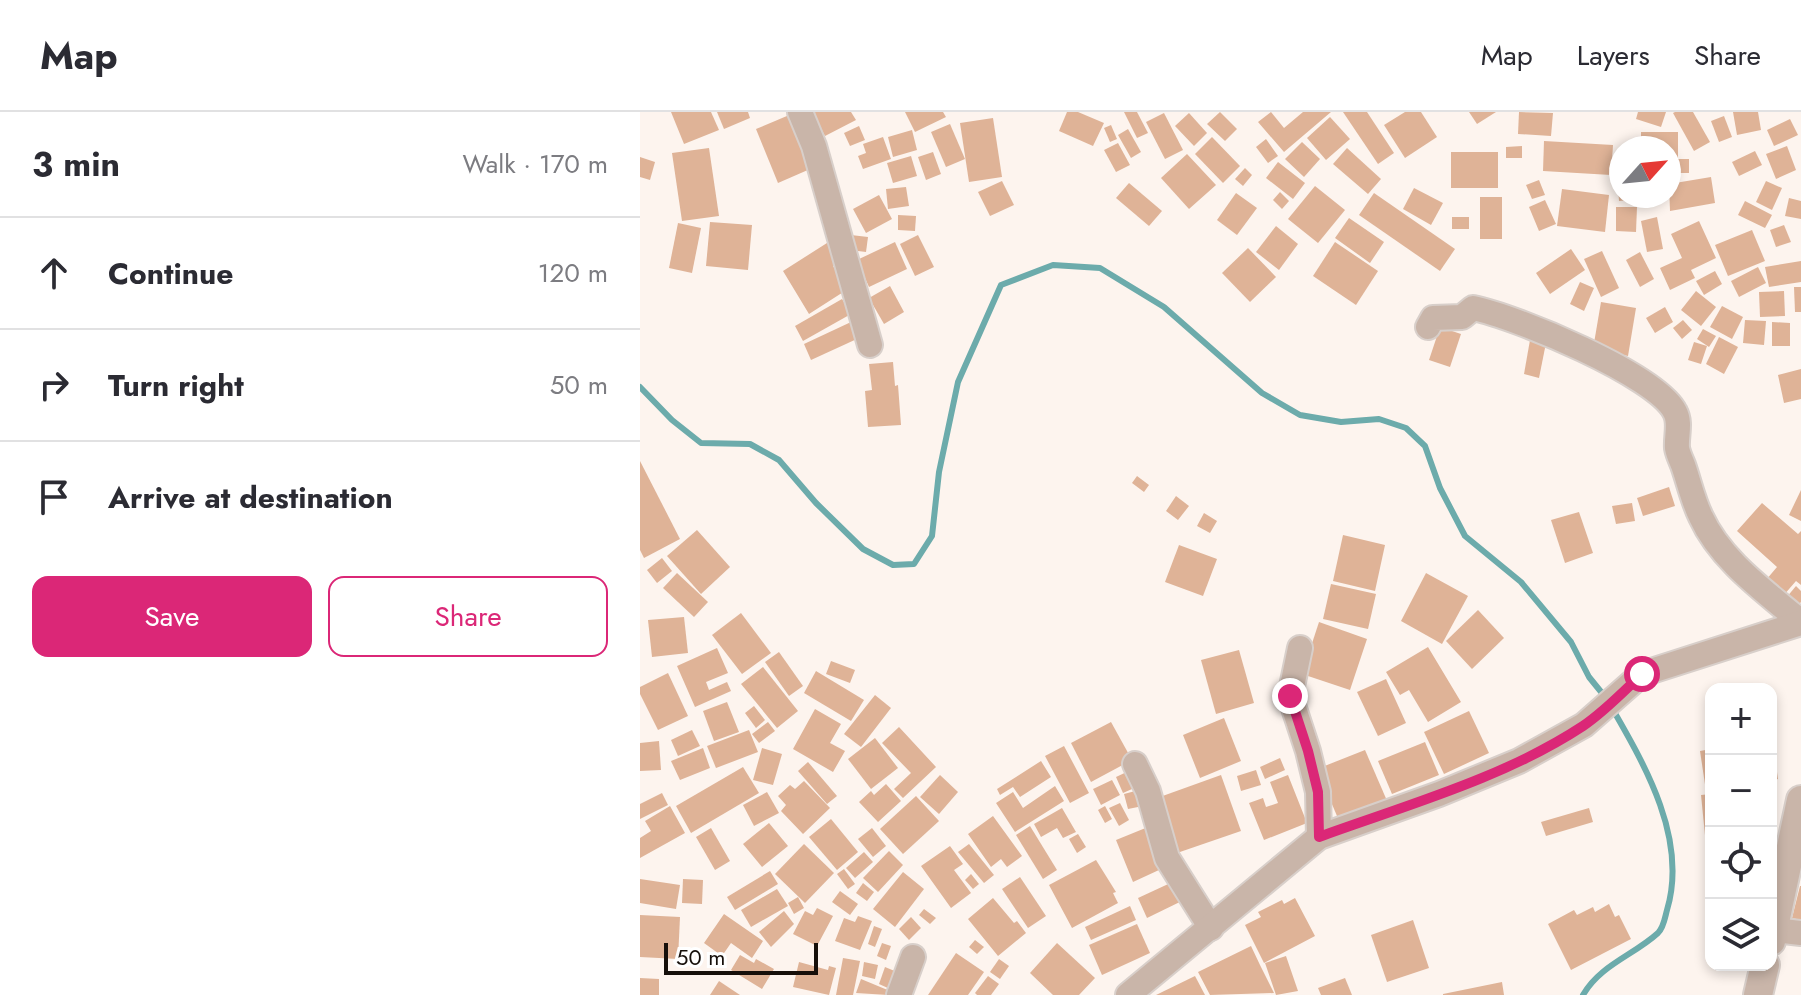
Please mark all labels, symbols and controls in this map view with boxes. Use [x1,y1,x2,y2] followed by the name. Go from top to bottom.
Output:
[40,28,118,83] text: Map
[1481,35,1533,76] text: Map
[1577,35,1650,76] text: Layers
[1694,35,1761,76] text: Share
[1609,136,1681,208] north arrow
[32,140,120,189] text: 3 min
[463,145,608,183] text: Walk · 170 m
[32,251,76,295] icon: ahead
[108,252,234,295] text: Continue
[538,254,608,292] text: 120 m
[32,363,76,407] icon: right
[108,364,244,407] text: Turn right
[550,366,608,404] text: 50 m
[32,475,76,519] icon: arrive
[108,476,393,519] text: Arrive at destination
[32,576,312,657] button: Save
[328,576,608,657] button: Share
[1624,656,1660,692] route start
[1272,678,1308,714] route end
[1705,683,1777,971] map controls
[1705,683,1777,755] button: +
[1705,755,1777,827] button: −
[1705,827,1777,899] button: locate
[1705,899,1777,971] button: layers
[664,939,818,975] scale bar
[676,941,725,973] text: 50 m

